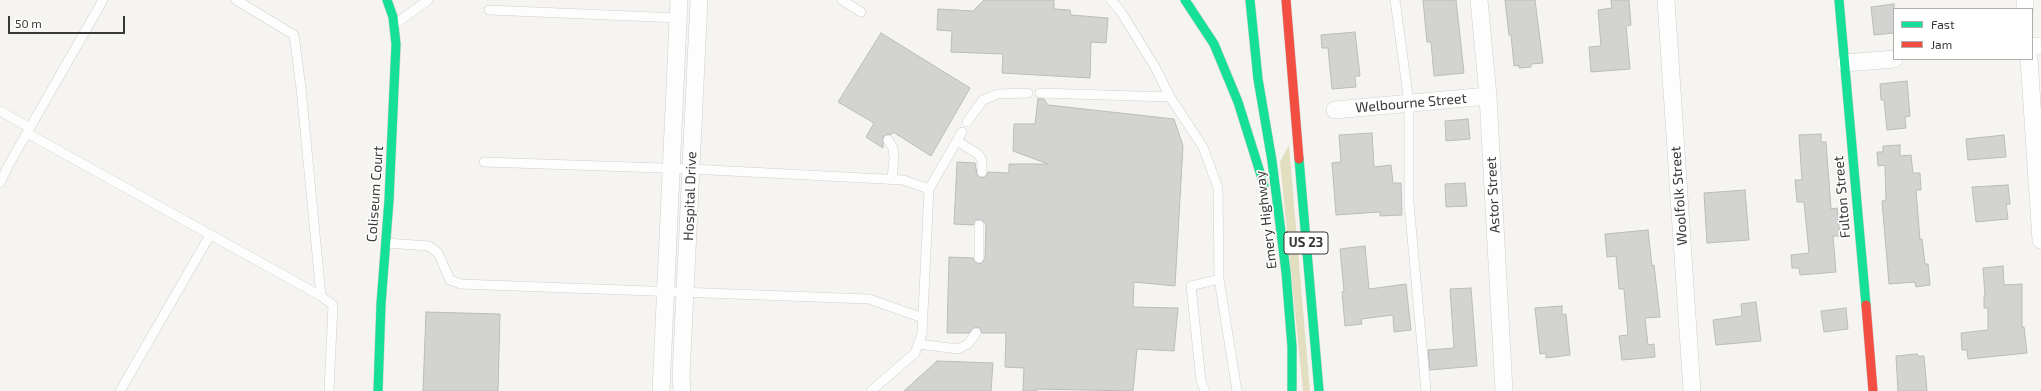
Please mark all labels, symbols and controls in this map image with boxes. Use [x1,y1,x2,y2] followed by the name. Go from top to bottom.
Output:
[10,8,127,34] scale bar
[1893,8,2033,60] legend
[15,16,42,30] text: 50 m
[1931,17,1954,31] text: Fast
[1931,37,1952,51] text: Jam
[1355,90,1467,116] street label: Welbourne Street
[363,145,387,243] street label: Coliseum Court
[1667,146,1691,246] street label: Woolfolk Street
[680,151,700,241] street label: Hospital Drive
[1830,155,1854,239] street label: Fulton Street
[1483,156,1503,234] street label: Astor Street
[1252,170,1280,270] street label: Emery Highway
[1284,232,1328,254] road number: US 23

